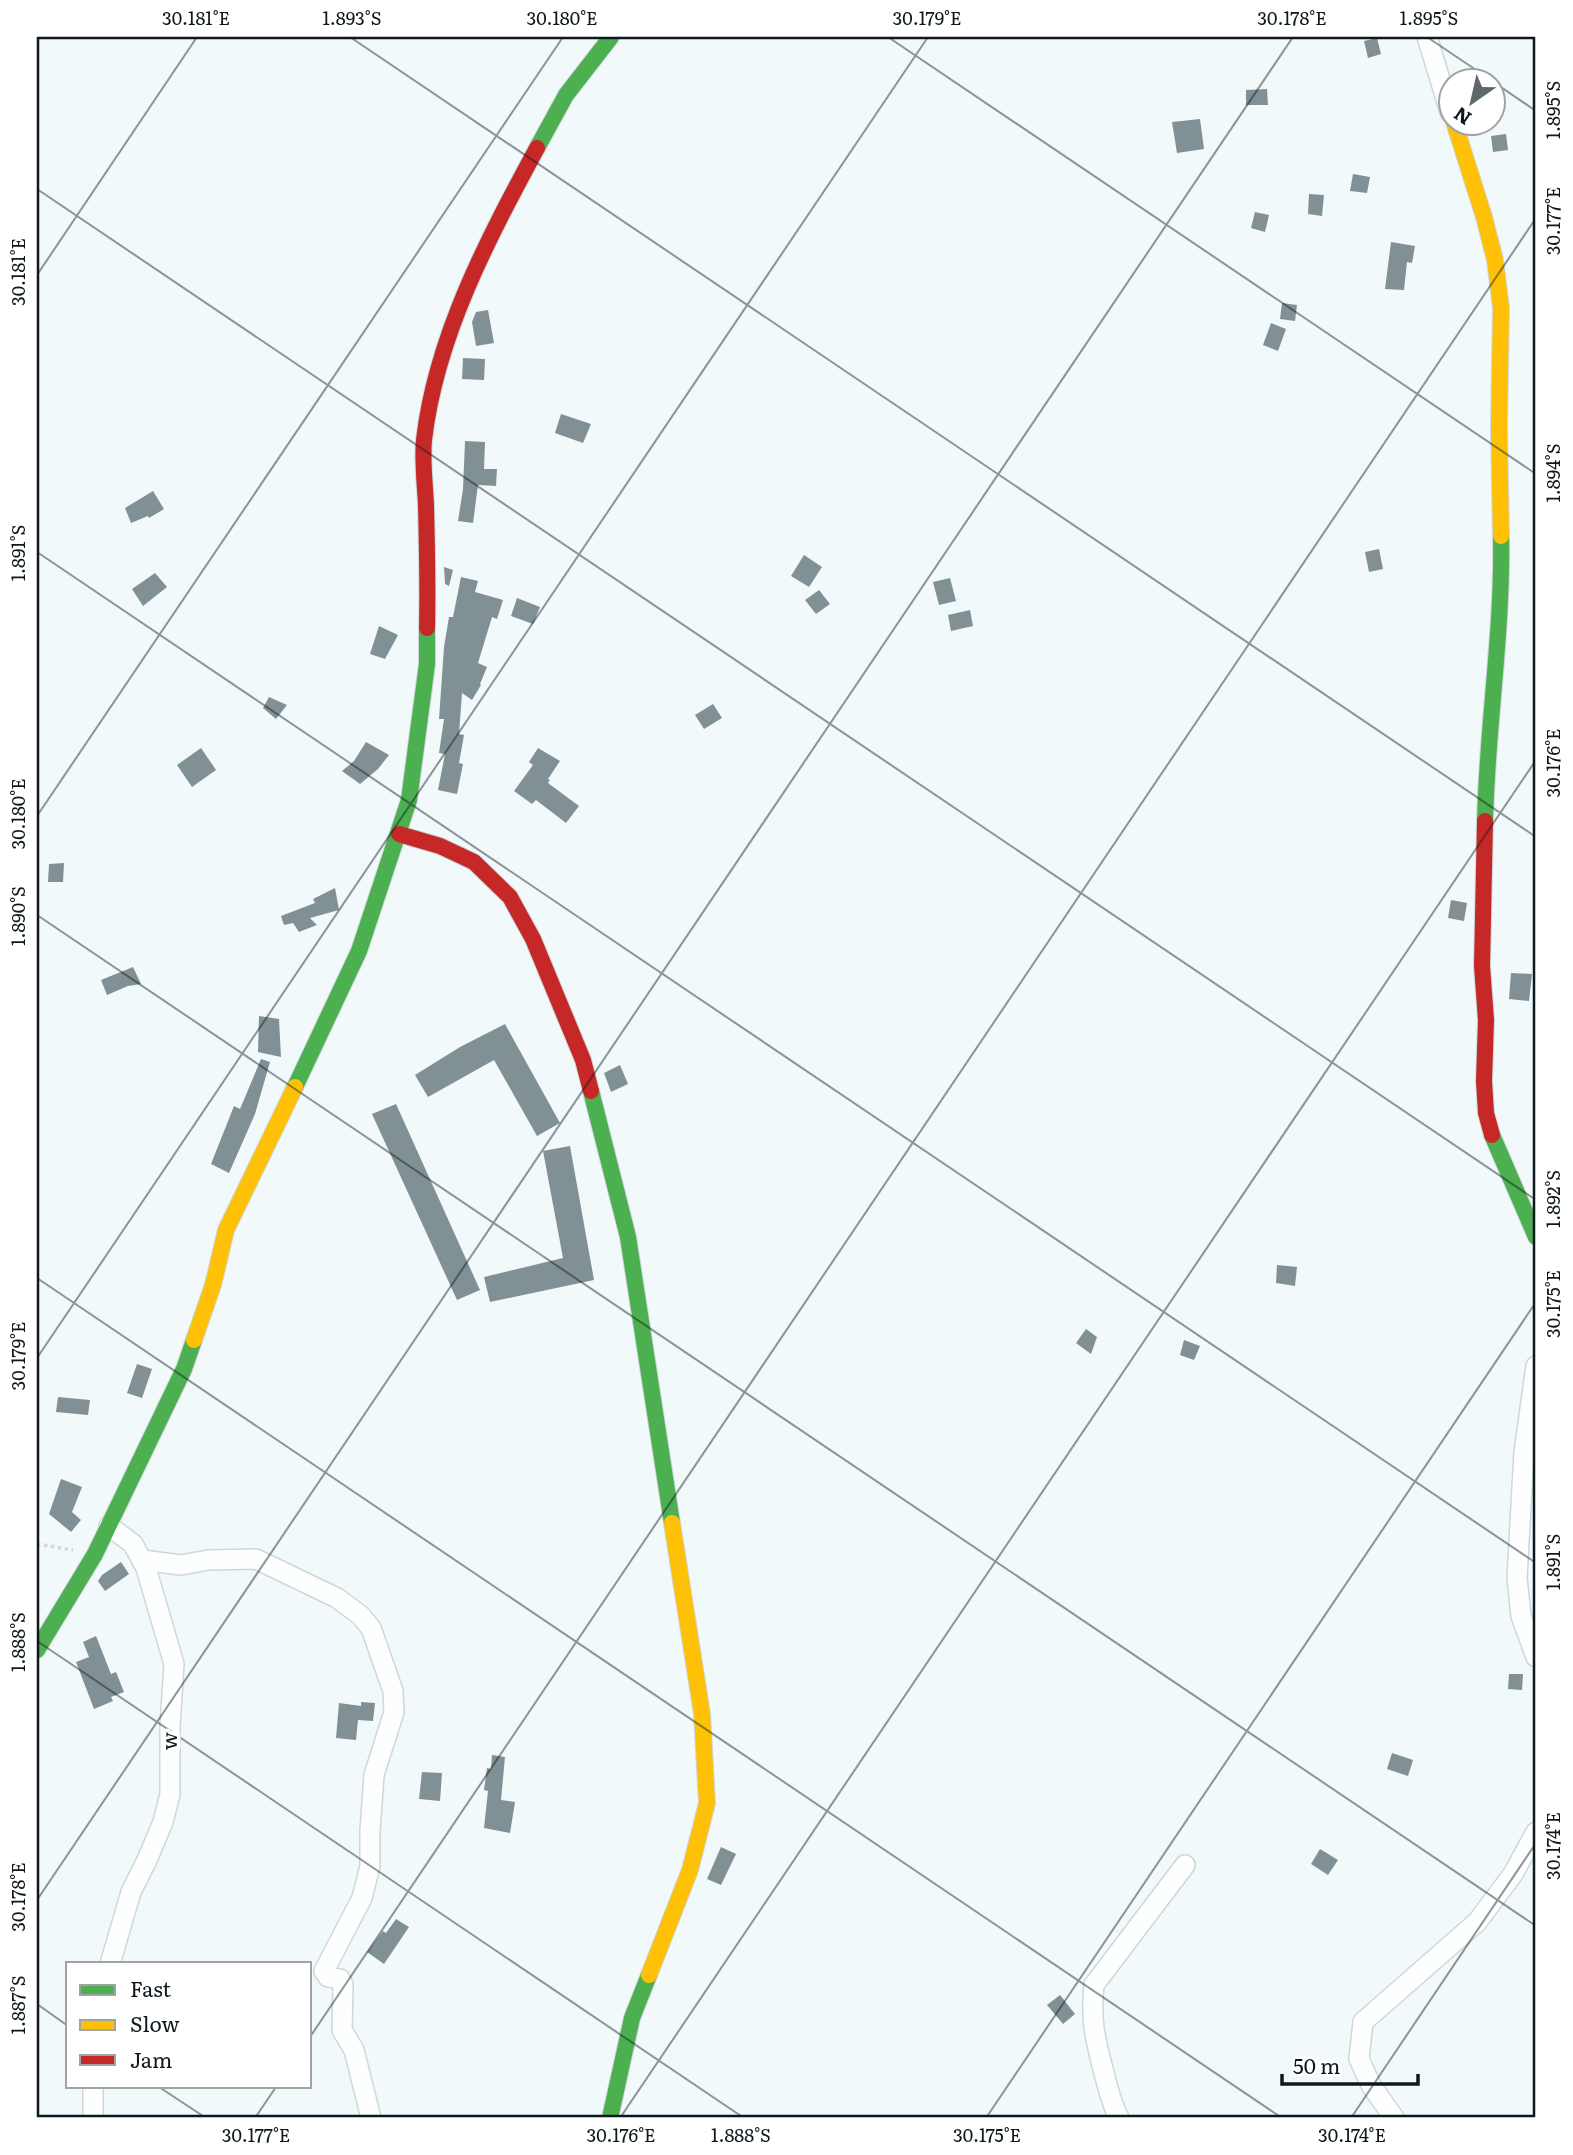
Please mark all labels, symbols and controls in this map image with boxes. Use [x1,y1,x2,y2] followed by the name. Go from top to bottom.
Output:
[162,4,230,31] text: 30.181°E
[322,4,382,31] text: 1.893°S
[526,4,598,31] text: 30.180°E
[893,4,961,31] text: 30.179°E
[1257,4,1327,31] text: 30.178°E
[1400,4,1458,31] text: 1.895°S
[1436,66,1506,136] north arrow
[1539,81,1566,139] text: 1.895°S
[1447,101,1476,133] text: N
[1539,187,1566,255] text: 30.177°E
[4,238,31,306] text: 30.181°E
[1539,444,1566,502] text: 1.894°S
[4,525,31,581] text: 1.891°S
[1539,728,1566,798] text: 30.176°E
[4,778,31,850] text: 30.180°E
[4,886,31,946] text: 1.890°S
[1539,1170,1566,1228] text: 1.892°S
[1539,1270,1566,1338] text: 30.175°E
[4,1322,31,1390] text: 30.179°E
[1539,1534,1566,1590] text: 1.891°S
[4,1612,31,1672] text: 1.888°S
[152,1732,183,1750] street label: w
[1539,1812,1566,1880] text: 30.174°E
[4,1862,31,1932] text: 30.178°E
[66,1962,312,2088] legend
[130,1972,171,2003] text: Fast
[4,1976,31,2034] text: 1.887°S
[130,2007,180,2038] text: Slow
[130,2043,172,2074] text: Jam
[1282,2043,1419,2087] scale bar
[1293,2049,1340,2080] text: 50 m
[222,2121,290,2148] text: 30.177°E
[586,2121,656,2148] text: 30.176°E
[711,2121,771,2148] text: 1.888°S
[953,2121,1021,2148] text: 30.175°E
[1318,2121,1386,2148] text: 30.174°E

